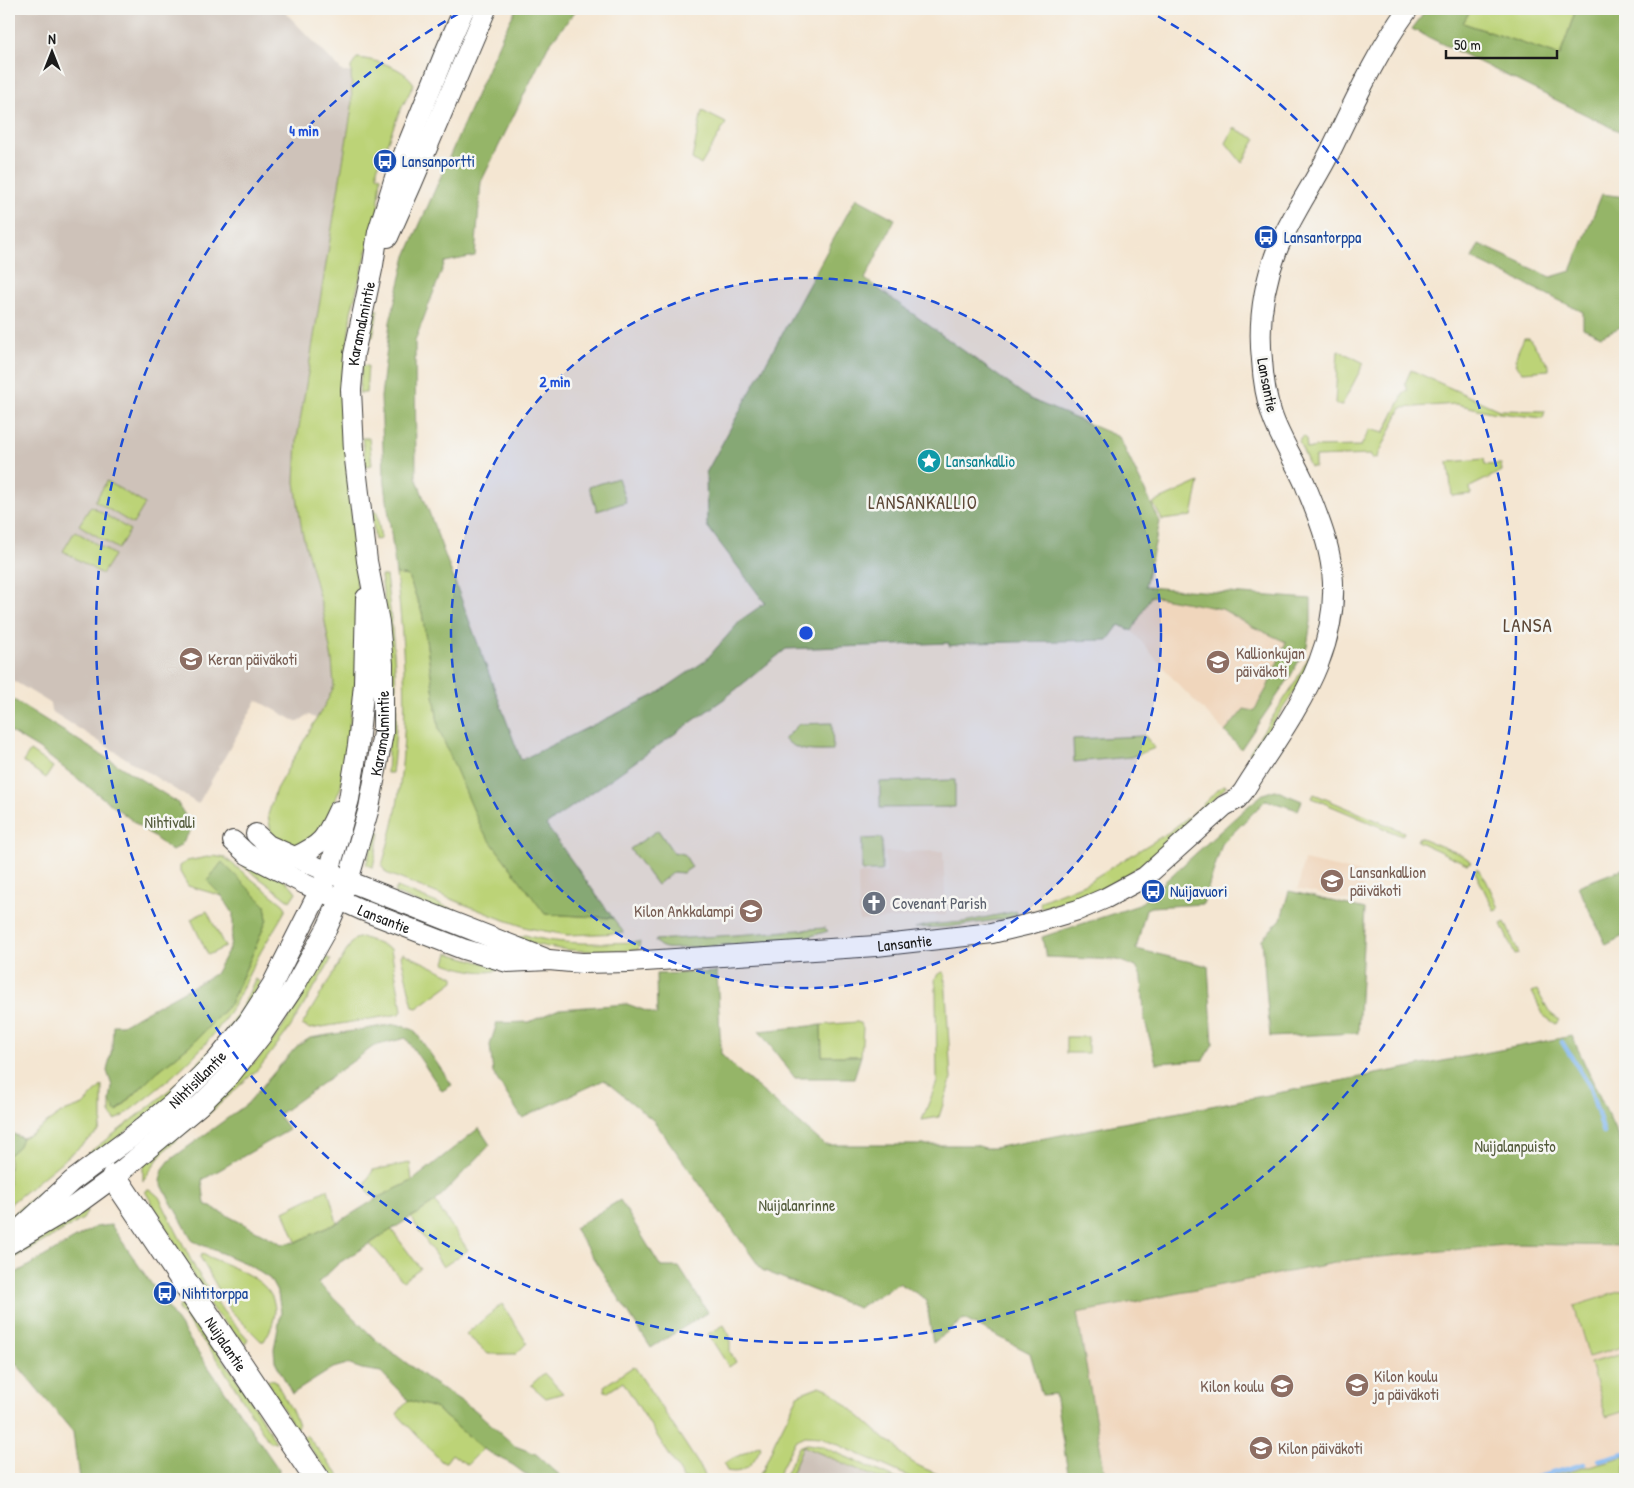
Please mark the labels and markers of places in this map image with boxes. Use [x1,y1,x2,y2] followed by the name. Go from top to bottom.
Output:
[372,148,398,174] bus stop icon: Lansanportti
[402,150,475,172] place label: Lansanportti
[1253,224,1279,250] bus stop icon: Lansantorppa
[1284,226,1361,248] place label: Lansantorppa
[916,448,942,474] place icon: Lansankallio
[946,450,1016,472] place label: Lansankallio
[797,624,815,642] centre of rings
[1236,642,1305,682] place label: Kallionkujan päiväkoti
[178,646,204,672] school or university icon: Keran päiväkoti
[208,648,298,670] place label: Keran päiväkoti
[1205,649,1231,675] school or university icon: Kallionkujan päiväkoti
[1350,861,1426,901] place label: Lansankallion päiväkoti
[1319,868,1345,894] school or university icon: Lansankallion päiväkoti
[1140,878,1166,904] bus stop icon: Nuijavuori
[1170,880,1228,902] place label: Nuijavuori
[861,890,887,916] church icon: Covenant Parish
[892,892,987,914] place label: Covenant Parish
[738,898,764,924] school or university icon: Kilon Ankkalampi
[634,900,734,922] place label: Kilon Ankkalampi
[152,1280,178,1306] bus stop icon: Nihtitorppa
[182,1282,248,1304] place label: Nihtitorppa
[1372,1365,1439,1405] place label: Kilon koulu ja päiväkoti
[1344,1372,1370,1398] school or university icon: Kilon koulu ja päiväkoti
[1269,1373,1295,1399] school or university icon: Kilon koulu
[1200,1375,1265,1397] place label: Kilon koulu
[1248,1435,1274,1461] school or university icon: Kilon päiväkoti
[1278,1437,1363,1459] place label: Kilon päiväkoti

